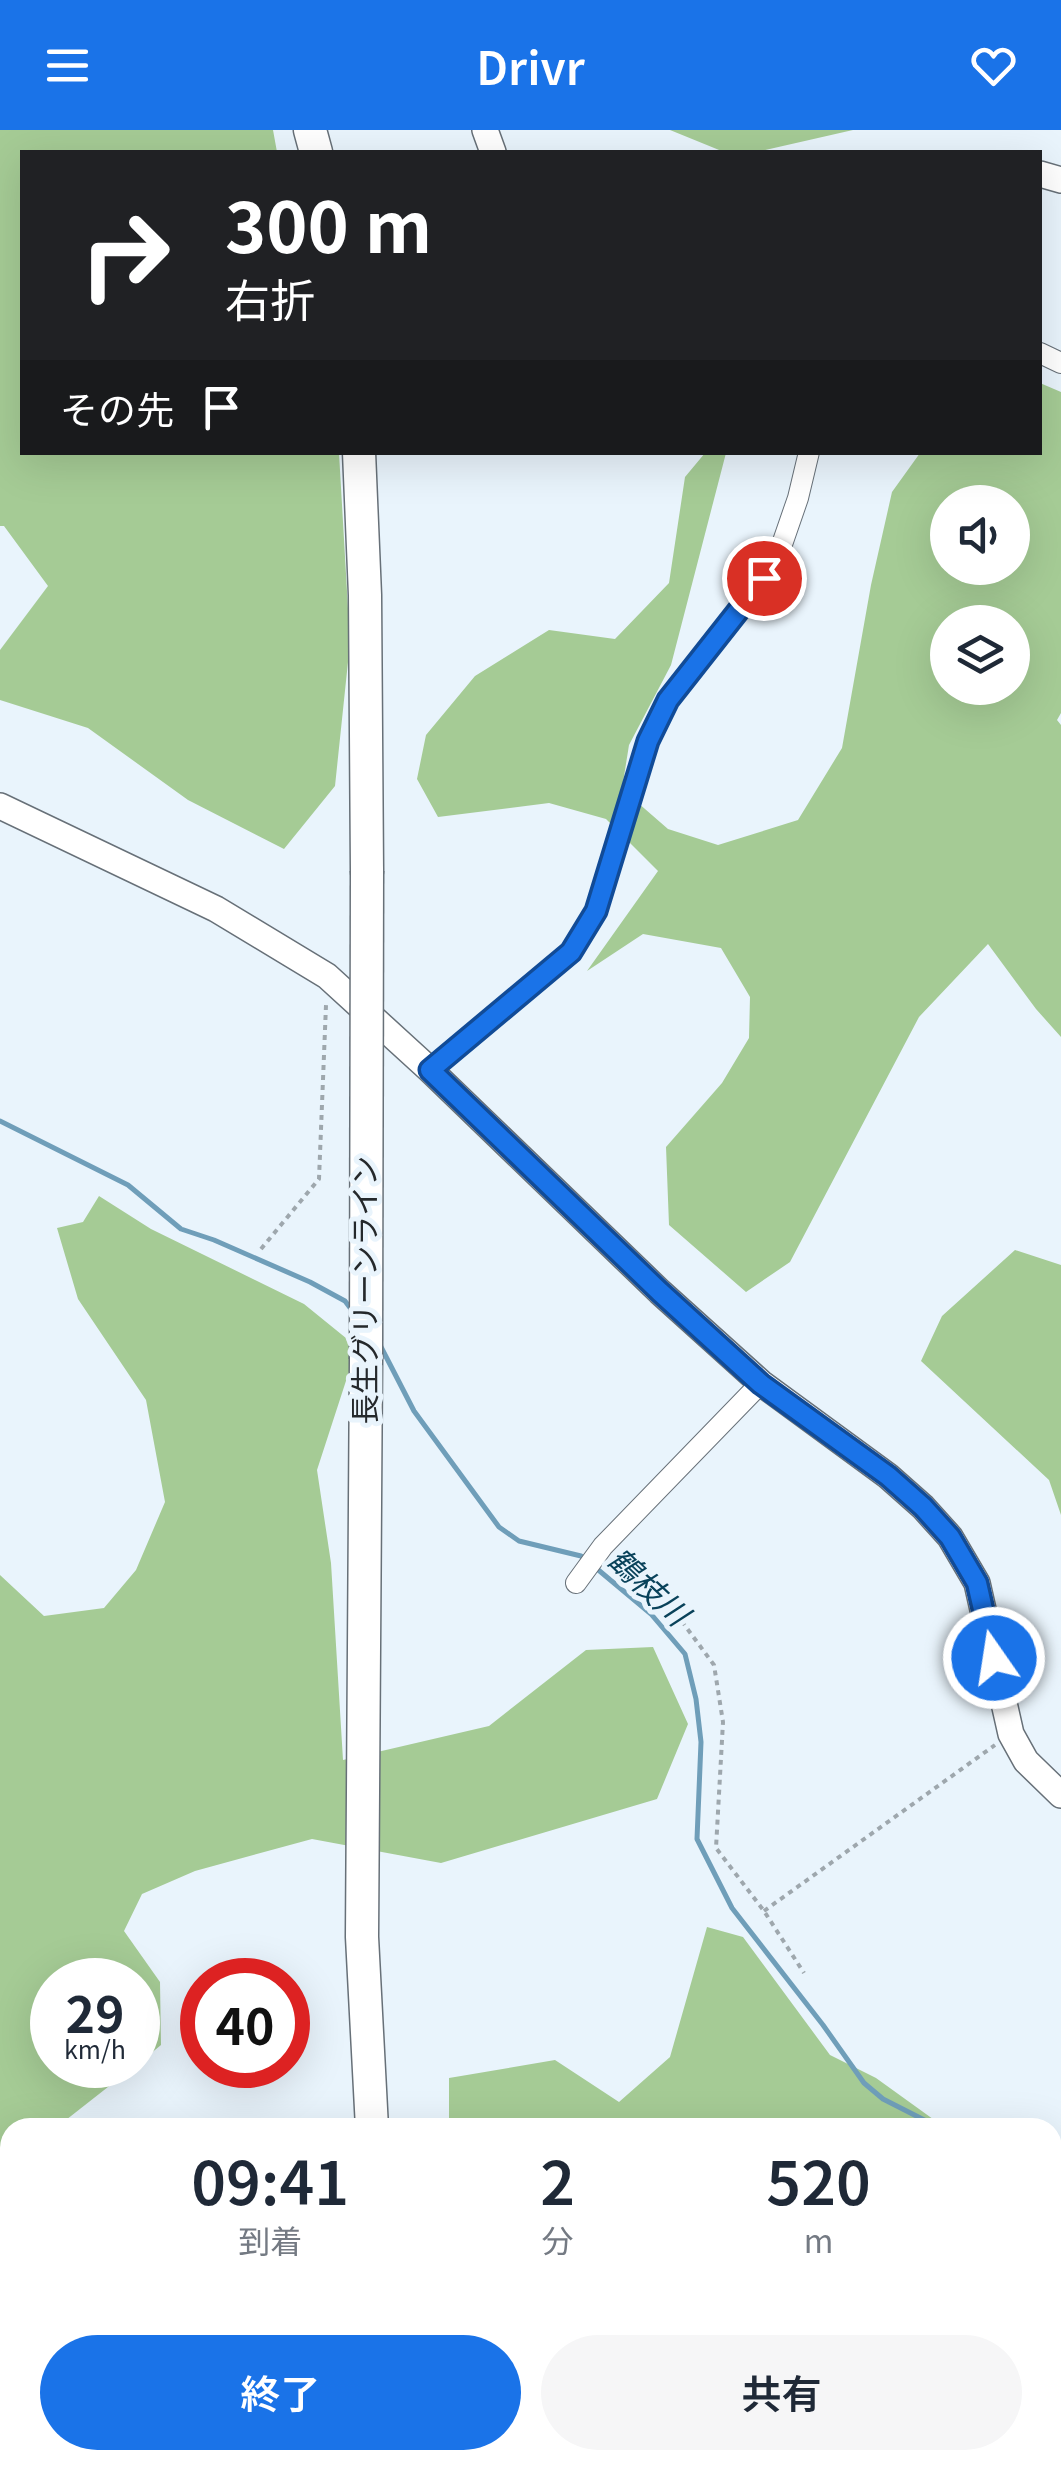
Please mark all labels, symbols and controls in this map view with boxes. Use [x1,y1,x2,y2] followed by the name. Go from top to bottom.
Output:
[476,33,585,98] text: Drivr
[40,38,95,93] icon: menu
[966,38,1021,93] icon: heart
[225,172,432,273] text: 300 m
[60,190,190,320] icon: right
[225,265,315,330] text: 右折
[60,380,174,435] text: その先
[194,380,249,435] icon: arrive
[930,485,1030,705] map controls
[930,485,1030,585] button: sound
[722,536,807,621] pin
[737,551,792,606] icon: arrive
[930,605,1030,705] button: layers
[341,1156,385,1424] street label: 長生グリーンライン
[599,1535,703,1636] water label: 鶴枝川
[942,1606,1046,1710] position arrow
[180,1958,310,2088] speed limit sign: 40
[66,1975,125,2047] text: 29
[64,2030,126,2066] text: km/h
[191,2135,349,2222] text: 09:41
[540,2135,575,2222] text: 2
[766,2135,871,2222] text: 520
[238,2216,302,2262] text: 到着
[542,2216,574,2262] text: 分
[804,2216,833,2262] text: m
[40,2335,521,2450] button: 終了
[541,2335,1022,2450] button: 共有

